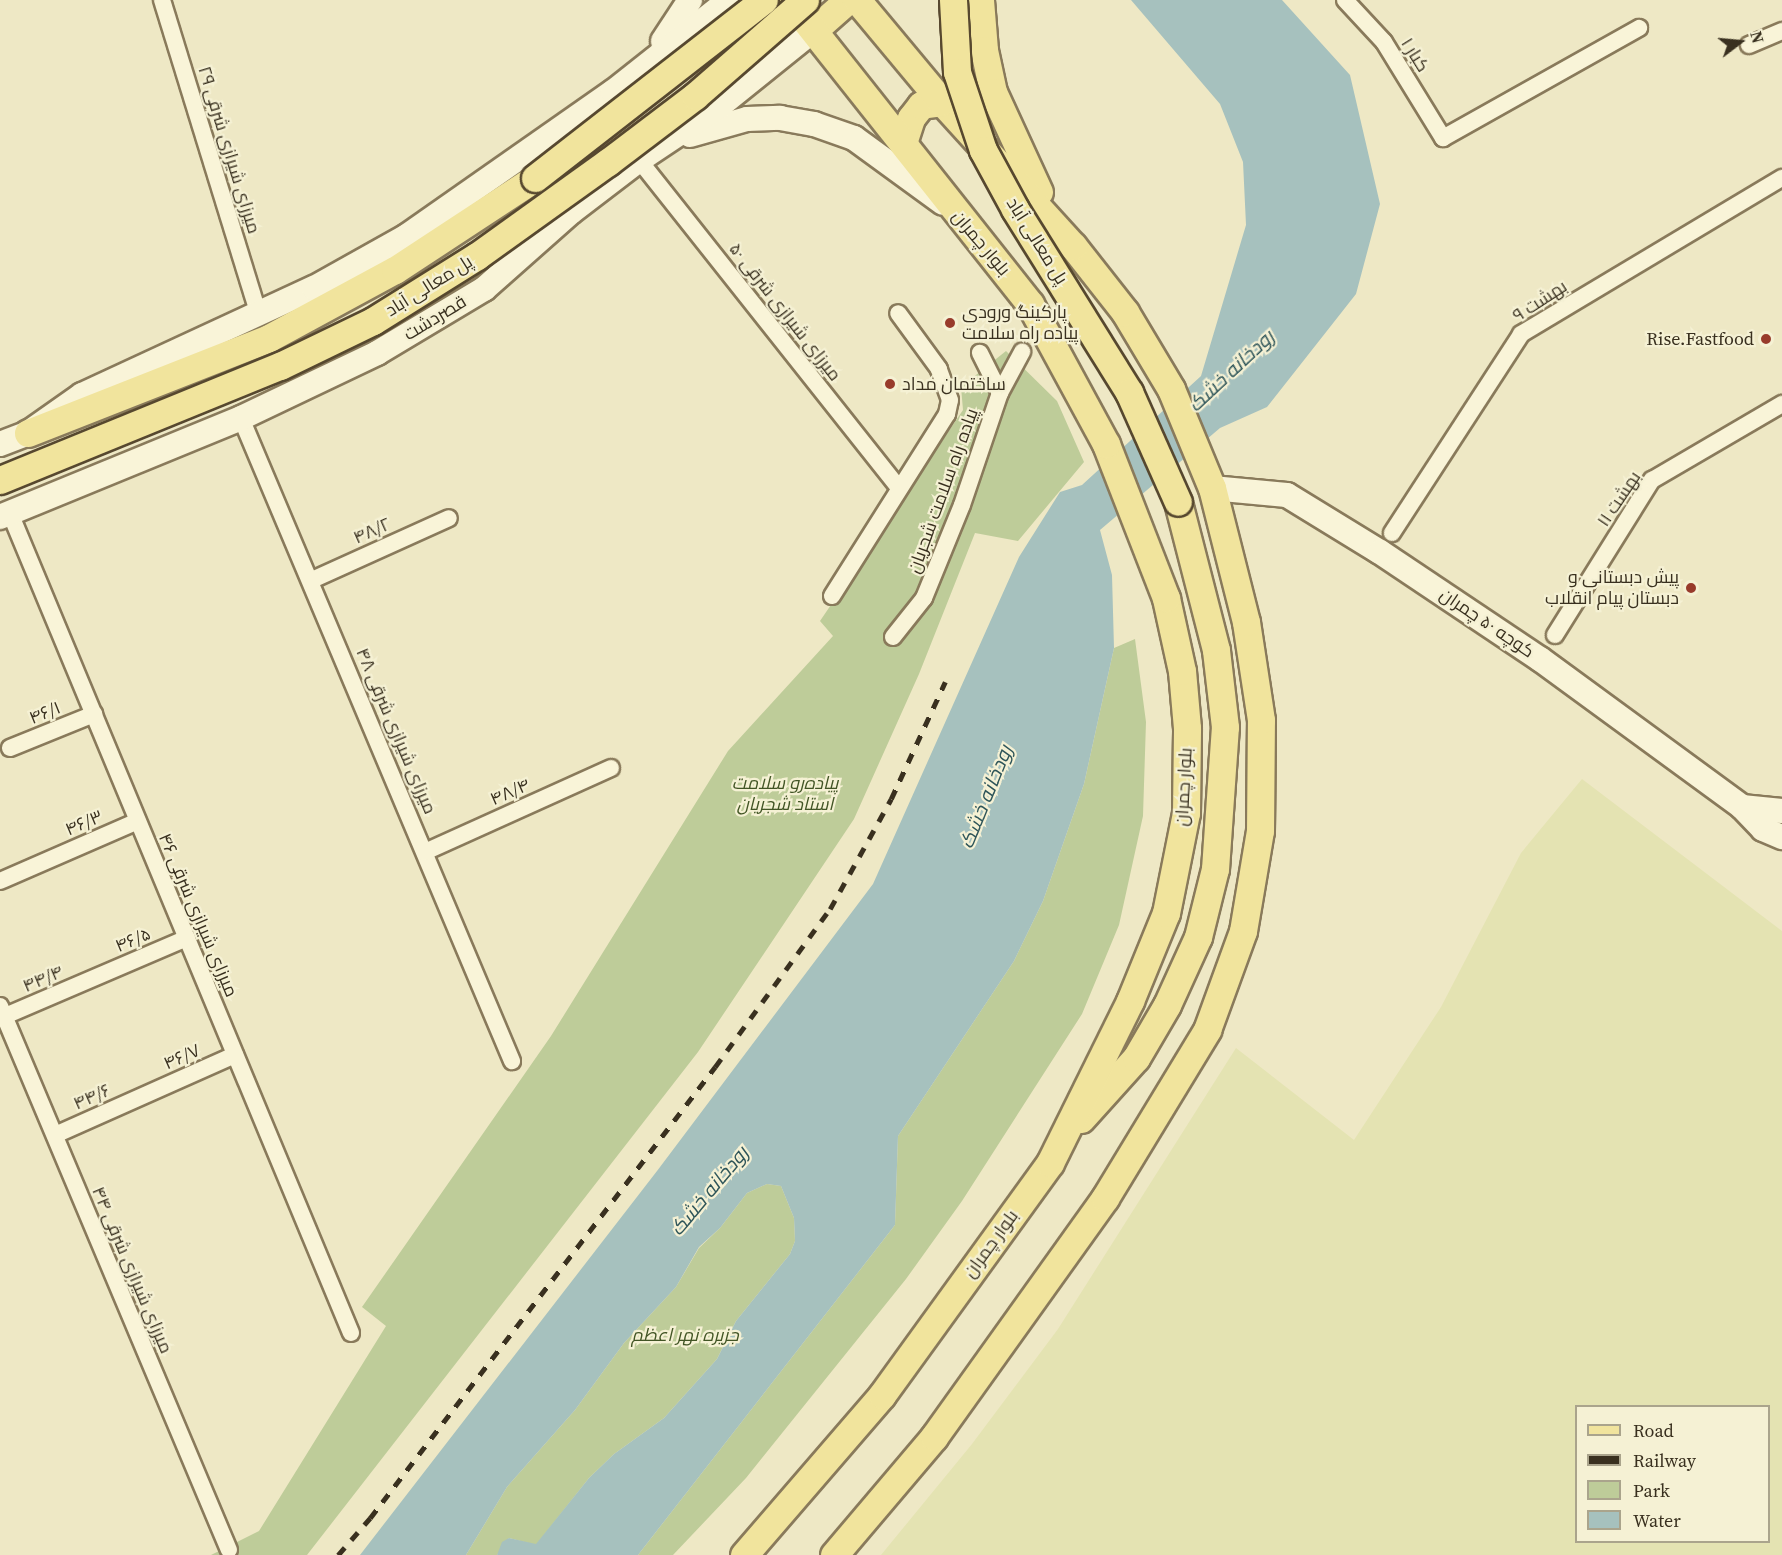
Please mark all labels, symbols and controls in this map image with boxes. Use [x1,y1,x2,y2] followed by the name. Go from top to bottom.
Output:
[1710,12,1770,72] north arrow
[1745,28,1769,46] text: N
[1396,34,1434,76] street label: ۱ کبار
[193,64,265,236] street label: ۲۹ میرزای شیرازی شرقی
[1002,193,1072,289] street label: پل معالی آباد
[947,206,1015,280] street label: بلوار چمران
[724,239,846,385] street label: ۵۰ میرزای شیرازی شرقی
[381,251,477,321] street label: پل معالی آباد
[1509,275,1571,327] street label: ۹ بهشت
[400,291,470,345] street label: قصردشت
[962,302,1078,344] place label: پارکینگ ورودی پیاده راه سلامت
[943,316,957,330] marker: پارکینگ ورودی پیاده راه سلامت
[1183,325,1279,417] water label: رودخانه خشک
[1646,328,1754,350] place label: Rise.Fastfood
[1759,332,1773,346] marker: Rise.Fastfood
[902,373,1006,395] place label: ساختمان مداد
[883,377,897,391] marker: ساختمان مداد
[903,406,983,576] street label: پیاده راه سلامت شجریان
[1593,467,1645,531] street label: ۱۱ بهشت
[350,513,394,549] street label: ۴۸/۲
[1545,567,1679,610] place label: پیش دبستانی و دبستان پیام انقلاب
[1684,581,1698,595] marker: پیش دبستانی و دبستان پیام انقلاب
[1436,584,1538,662] street label: کوچه ۵۰ چمران
[351,645,441,817] street label: ۴۸ میرزای شیرازی شرقی
[26,697,64,729] street label: ۴۶/۱
[954,742,1018,852] water label: رودخانه خشک
[1171,747,1197,827] street label: بلوار چمران
[732,773,838,816] park label: پیاده‌رو سلامت استاد شجریان
[487,774,533,810] street label: ۴۸/۴
[62,806,106,840] street label: ۴۶/۳
[154,830,242,1000] street label: ۴۶ میرزای شیرازی شرقی
[112,923,154,957] street label: ۴۶/۵
[20,961,66,997] street label: ۴۴/۴
[160,1039,204,1075] street label: ۴۶/۷
[70,1079,114,1115] street label: ۴۴/۶
[665,1142,753,1240] water label: رودخانه خشک
[87,1183,177,1357] street label: ۴۴ میرزای شیرازی شرقی
[959,1206,1023,1282] street label: بلوار چمران
[631,1324,739,1346] park label: جزیره نهر اعظم
[1575,1405,1770,1543] legend
[1633,1418,1674,1443] text: Road
[1633,1448,1696,1473] text: Railway
[1633,1478,1670,1503] text: Park
[1633,1508,1681,1533] text: Water

